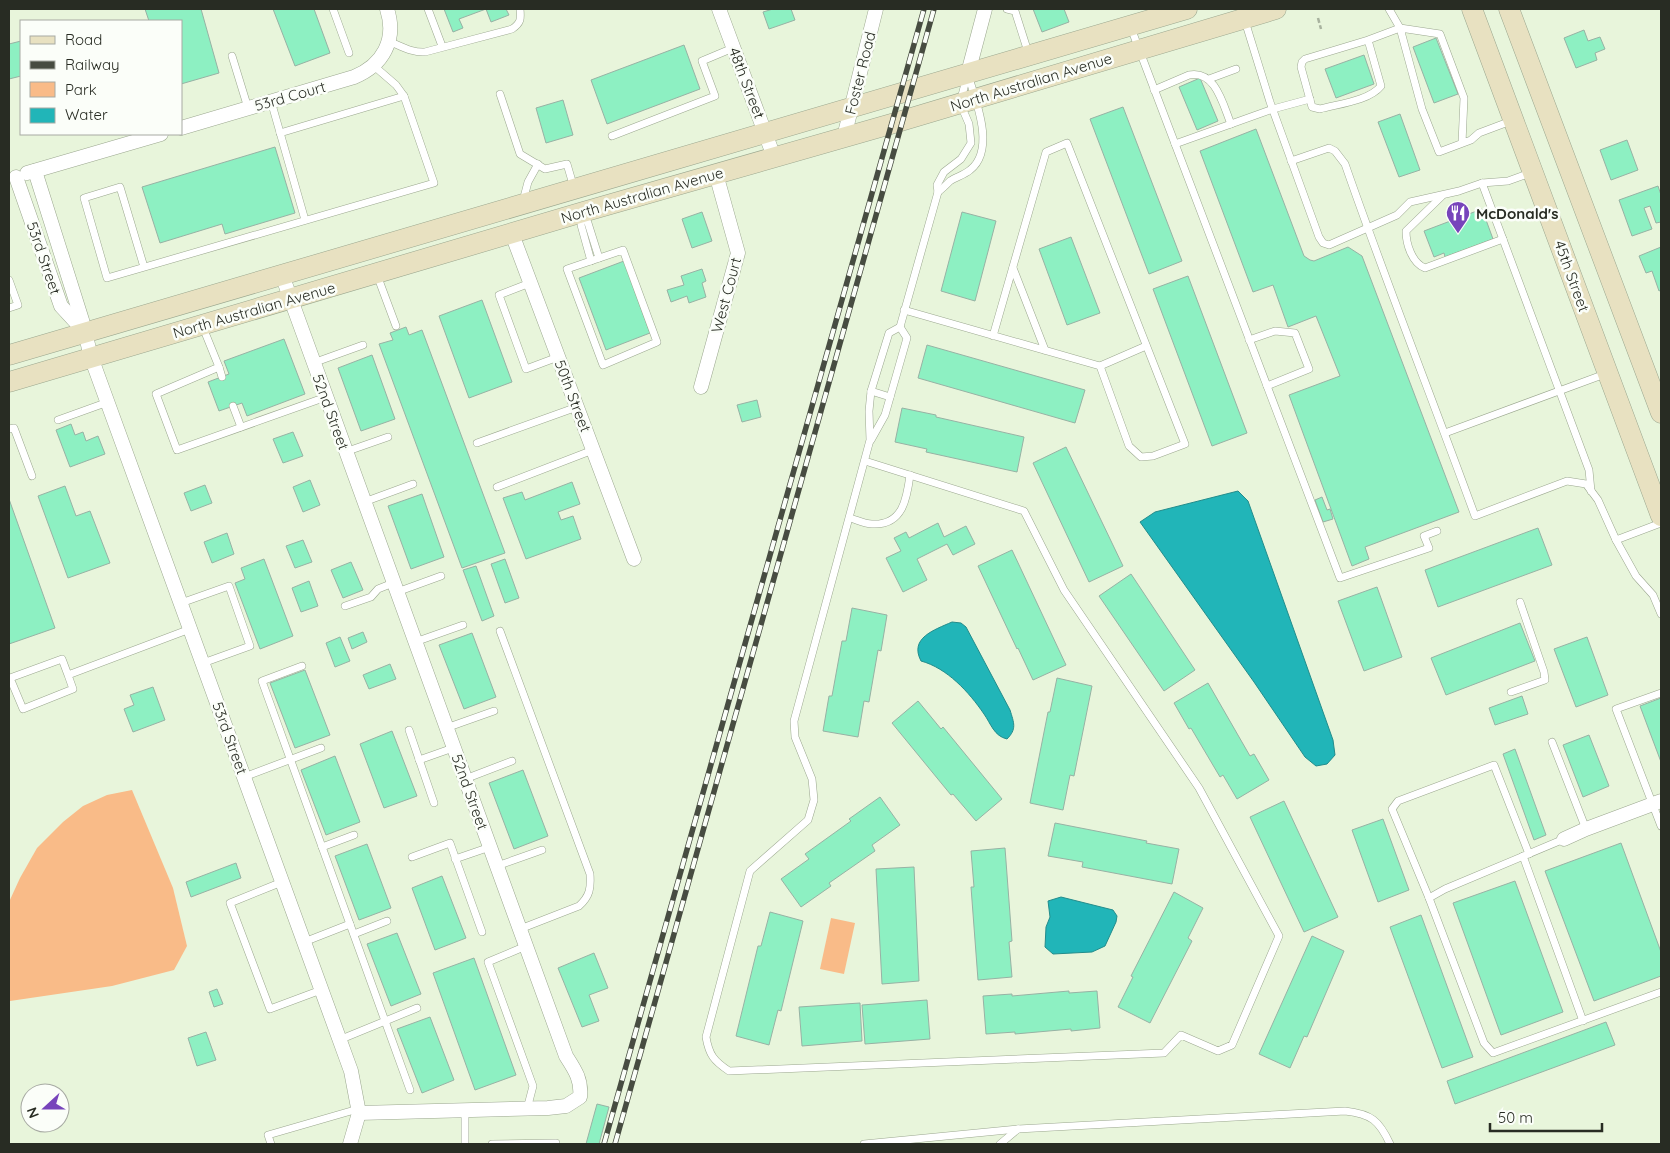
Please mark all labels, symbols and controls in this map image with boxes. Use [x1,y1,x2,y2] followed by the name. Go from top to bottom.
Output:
[20,20,182,135] legend
[841,29,879,117] street label: Foster Road
[65,30,102,49] text: Road
[725,45,769,121] street label: 48th Street
[948,48,1114,116] street label: North Australian Avenue
[65,55,120,74] text: Railway
[252,77,328,115] street label: 53rd Court
[65,80,97,99] text: Park
[65,105,108,124] text: Water
[559,163,725,227] street label: North Australian Avenue
[1445,200,1471,234] restaurant icon: McDonald's
[1476,204,1558,223] place label: McDonald's
[23,219,65,297] street label: 53rd Street
[1550,238,1594,314] street label: 45th Street
[707,255,745,335] street label: West Court
[171,278,337,342] street label: North Australian Avenue
[551,357,595,435] street label: 50th Street
[309,371,353,453] street label: 52nd Street
[208,699,252,777] street label: 53rd Street
[448,751,492,833] street label: 52nd Street
[20,1083,70,1133] north arrow
[1490,1100,1602,1132] scale bar
[23,1105,43,1121] text: N
[1498,1108,1533,1127] text: 50 m

